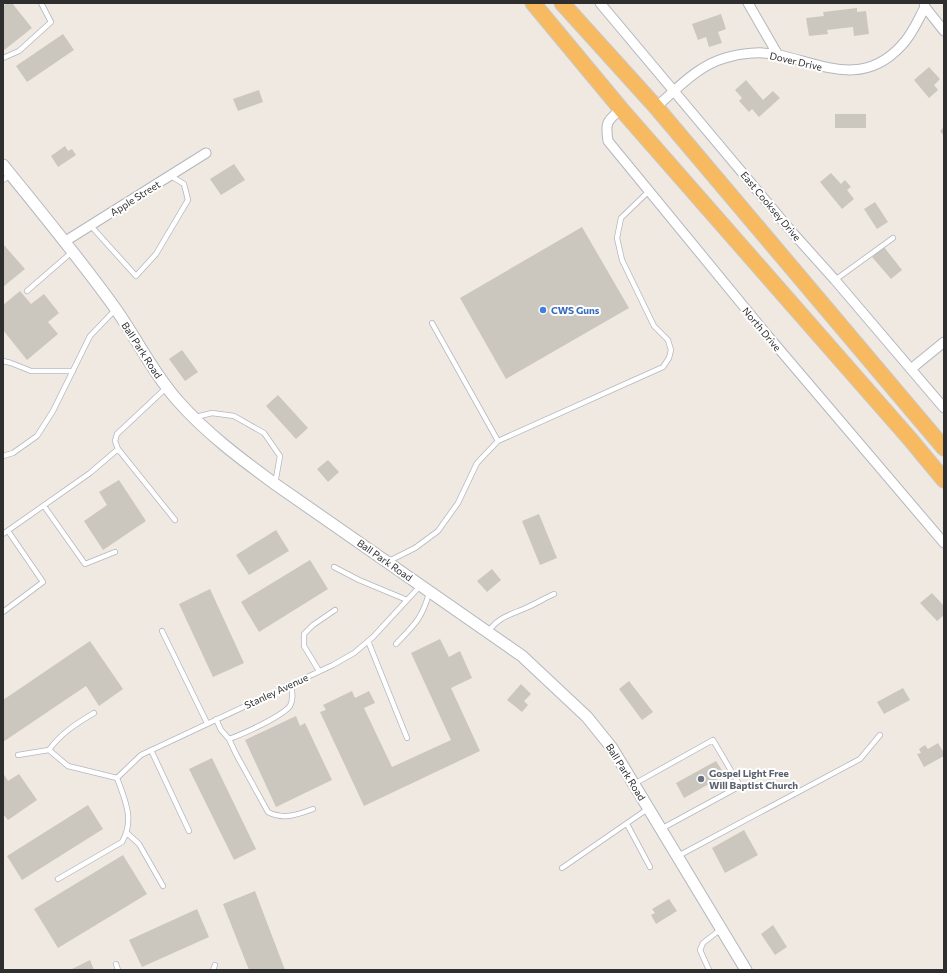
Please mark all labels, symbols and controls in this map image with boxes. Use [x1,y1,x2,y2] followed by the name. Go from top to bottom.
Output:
[769,49,823,73] street label: Dover Drive
[738,169,804,243] street label: East Cooksey Drive
[108,178,162,218] street label: Apple Street
[551,304,600,316] place label: CWS Guns
[538,305,548,315] marker: CWS Guns
[740,305,784,353] street label: North Drive
[119,320,165,381] street label: Ball Park Road
[355,536,415,584] street label: Ball Park Road
[242,671,310,711] street label: Stanley Avenue
[604,741,648,803] street label: Ball Park Road
[709,767,798,791] place label: Gospel Light Free Will Baptist Church
[696,774,706,784] marker: Gospel Light Free Will Baptist Church

